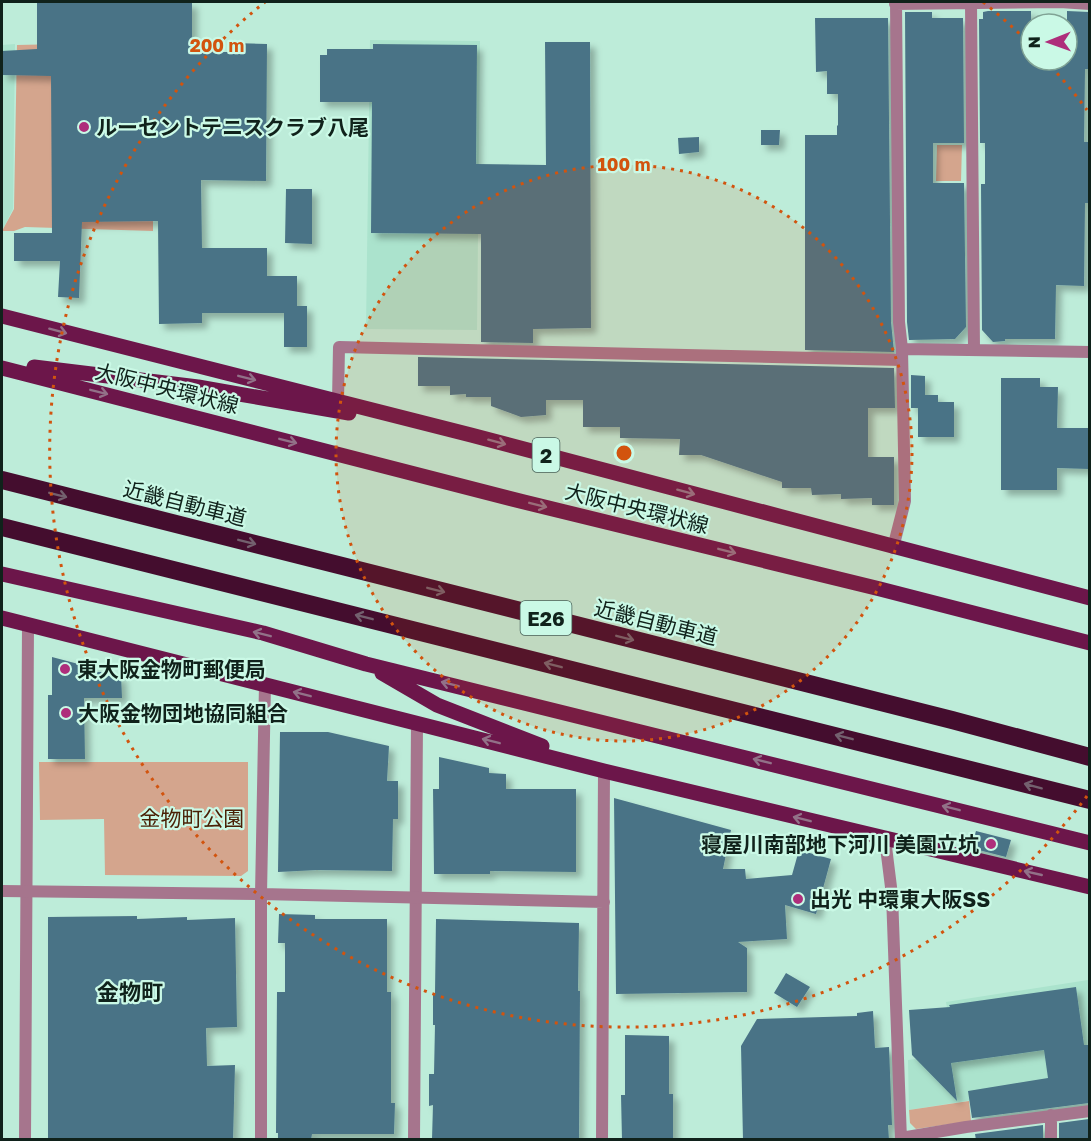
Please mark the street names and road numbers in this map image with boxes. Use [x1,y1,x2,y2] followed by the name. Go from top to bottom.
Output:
[93,358,241,418] street label: 大阪中央環状線
[532,438,560,472] road number: 2
[121,475,249,531] street label: 近畿自動車道
[563,478,711,538] street label: 大阪中央環状線
[592,594,720,650] street label: 近畿自動車道
[520,601,572,635] road number: E26

